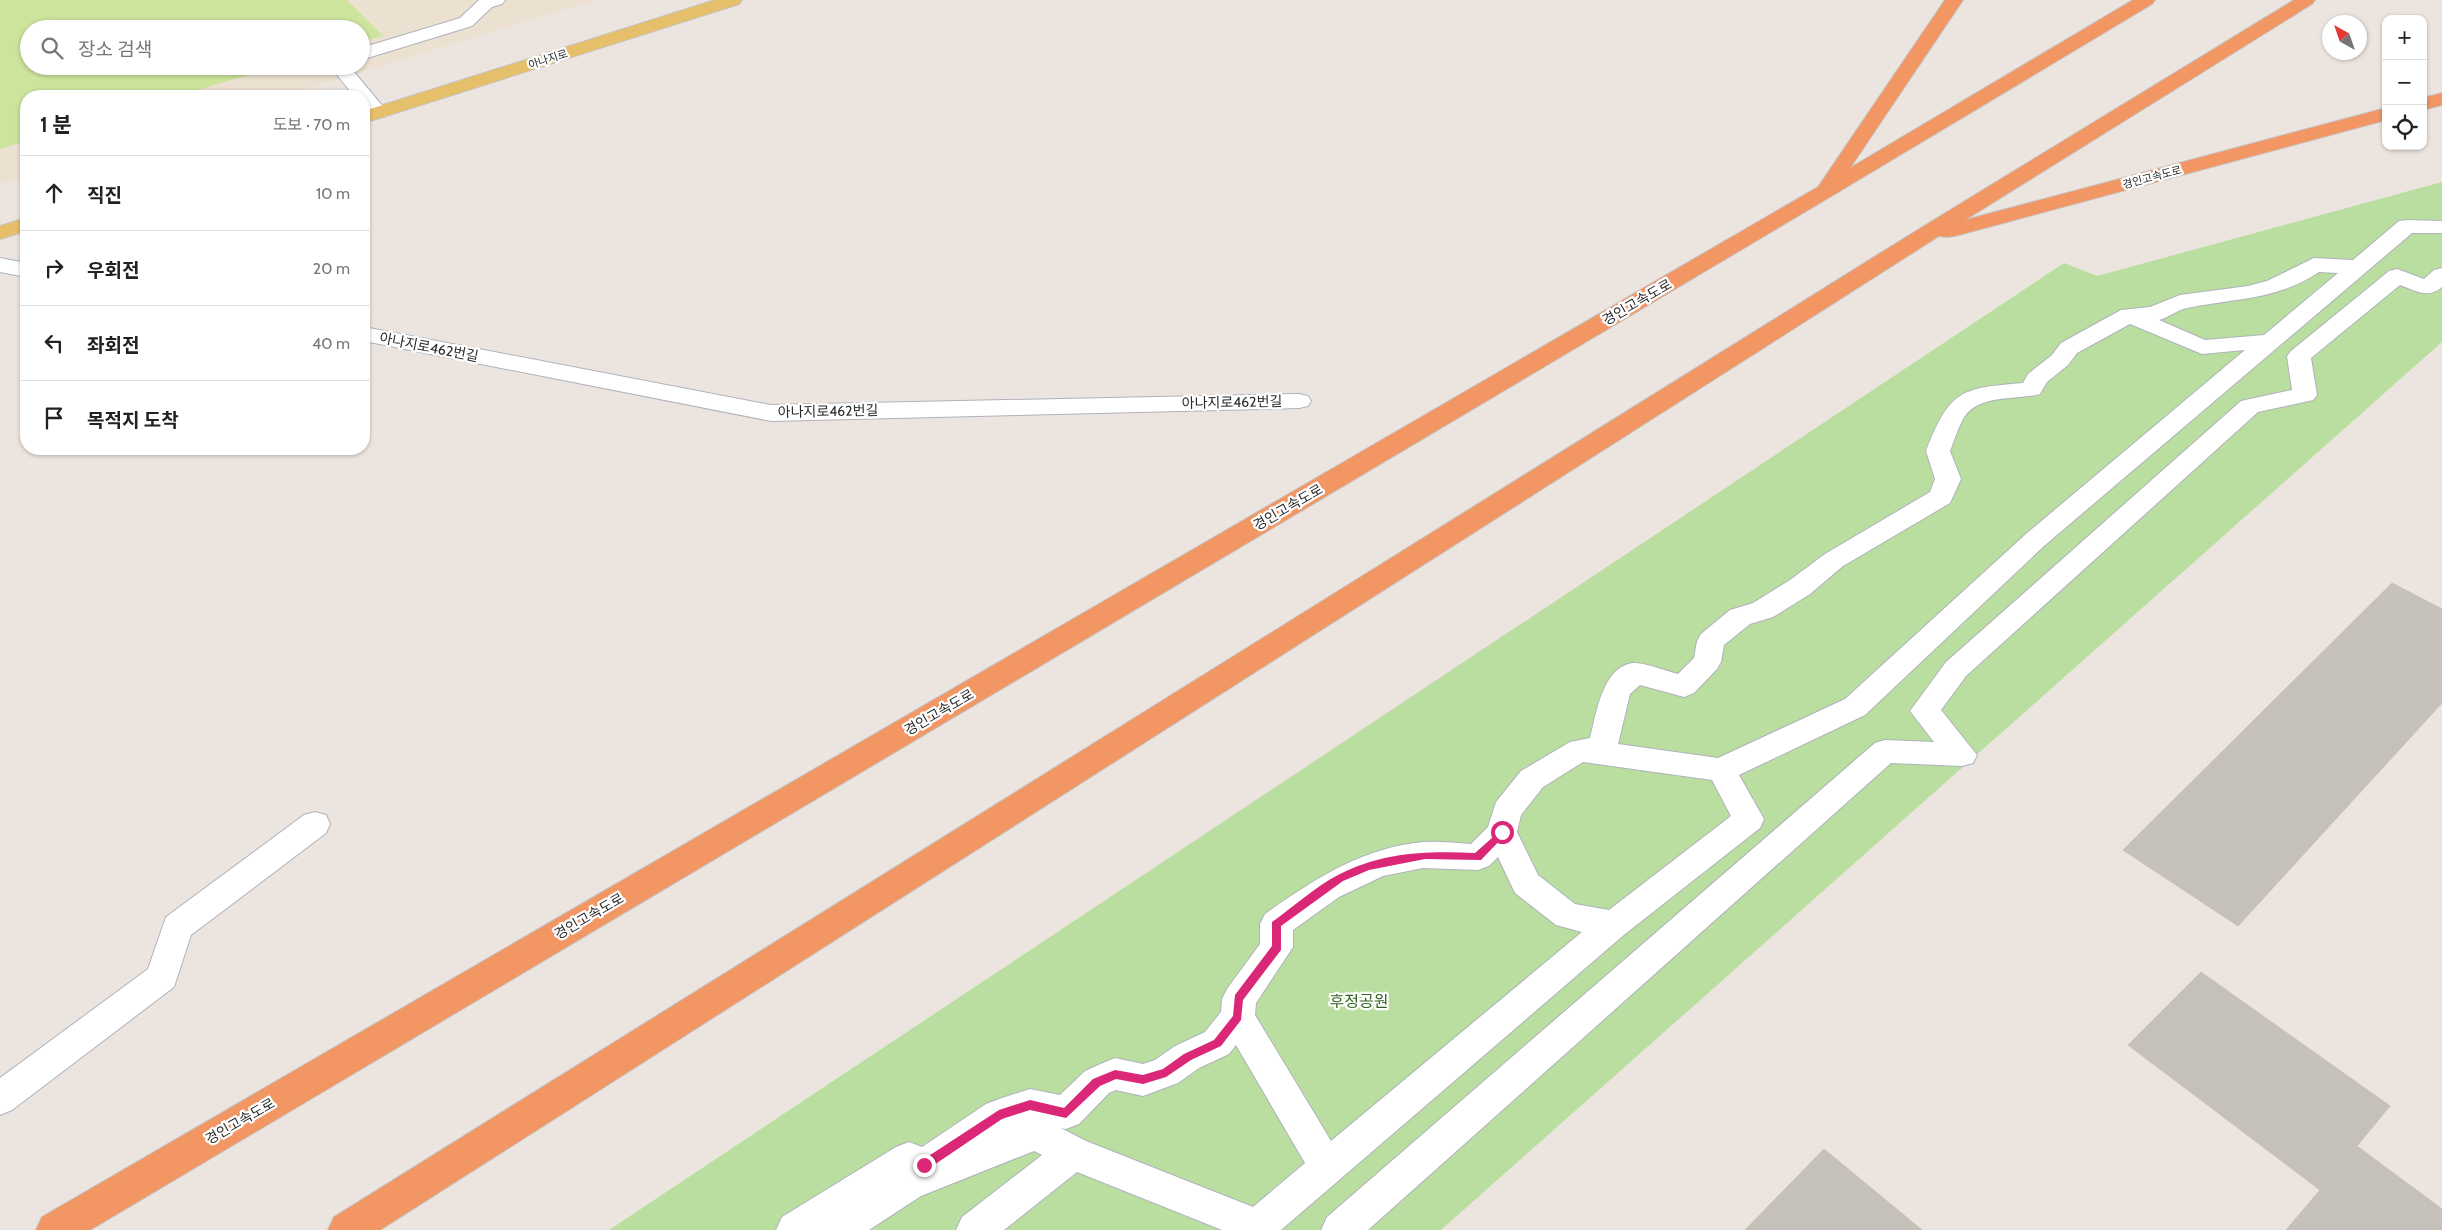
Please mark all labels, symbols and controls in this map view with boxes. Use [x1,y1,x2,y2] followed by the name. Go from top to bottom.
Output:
[2322,15,2367,60] north arrow
[2382,15,2427,150] map controls
[2382,15,2427,60] button: +
[20,20,370,75] search box
[38,34,66,62] icon: search
[78,38,152,61] text: 장소 검색
[527,46,569,72] street label: 아나지로
[2382,60,2427,105] button: −
[2382,105,2427,150] button: locate
[40,112,72,137] text: 1 분
[273,115,350,134] text: 도보 · 70 m
[2121,162,2183,192] street label: 경인고속도로
[40,179,68,207] icon: ahead
[87,184,122,207] text: 직진
[316,184,350,203] text: 10 m
[40,254,68,282] icon: right
[87,259,139,282] text: 우회전
[313,259,350,278] text: 20 m
[1599,275,1675,329] street label: 경인고속도로
[40,329,68,357] icon: left
[378,329,480,365] street label: 아나지로462번길
[87,334,139,357] text: 좌회전
[312,334,350,353] text: 40 m
[1182,392,1282,412] street label: 아나지로462번길
[778,401,878,421] street label: 아나지로462번길
[40,404,68,432] icon: arrive
[87,409,179,432] text: 목적지 도착
[1250,480,1326,534] street label: 경인고속도로
[901,685,977,739] street label: 경인고속도로
[1491,821,1514,844] route start
[551,889,627,943] street label: 경인고속도로
[1330,992,1388,1011] park label: 후정공원
[202,1094,278,1148] street label: 경인고속도로
[913,1154,936,1177] route end

